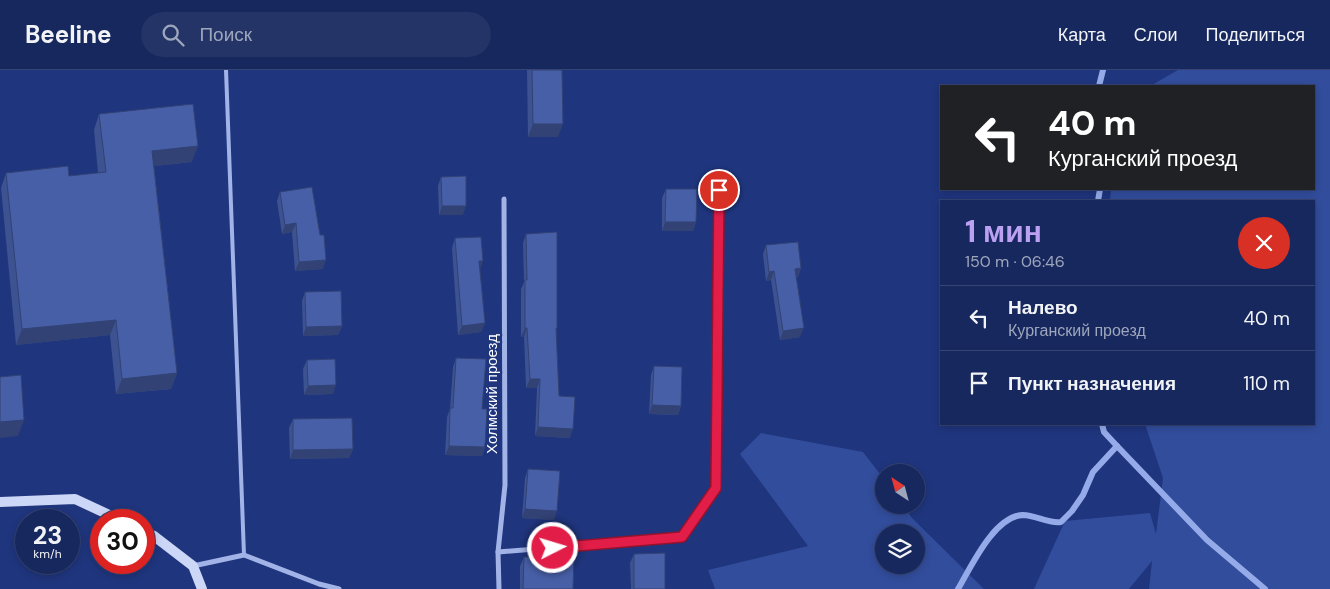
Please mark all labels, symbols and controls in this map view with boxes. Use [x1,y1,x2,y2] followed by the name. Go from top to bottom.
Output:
[141,12,491,57] search box
[25,19,111,50] text: Beeline
[159,21,187,49] icon: search
[199,22,252,47] text: Поиск
[1058,23,1106,47] text: Карта
[1134,23,1178,47] text: Слои
[1206,23,1305,47] text: Поделиться
[1048,100,1137,146] text: 40 m
[965,105,1030,170] icon: left
[1048,144,1237,173] text: Курганский проезд
[698,169,740,211] pin
[705,176,733,204] icon: arrive
[965,212,1042,251] text: 1 мин
[1238,217,1290,269] button: close
[965,251,1065,272] text: 150 m · 06:46
[1008,295,1078,320] text: Налево
[965,304,993,332] icon: left
[1243,306,1290,331] text: 40 m
[1008,320,1146,341] text: Курганский проезд
[482,334,502,454] street label: Холмский проезд
[965,369,993,397] icon: arrive
[1008,371,1176,396] text: Пункт назначения
[1243,371,1290,396] text: 110 m
[875,464,925,514] north arrow
[875,464,925,574] map controls
[90,509,155,574] speed limit sign: 30
[33,519,62,552] text: 23
[526,521,578,573] position arrow
[875,524,925,574] button: layers
[33,546,62,562] text: km/h

